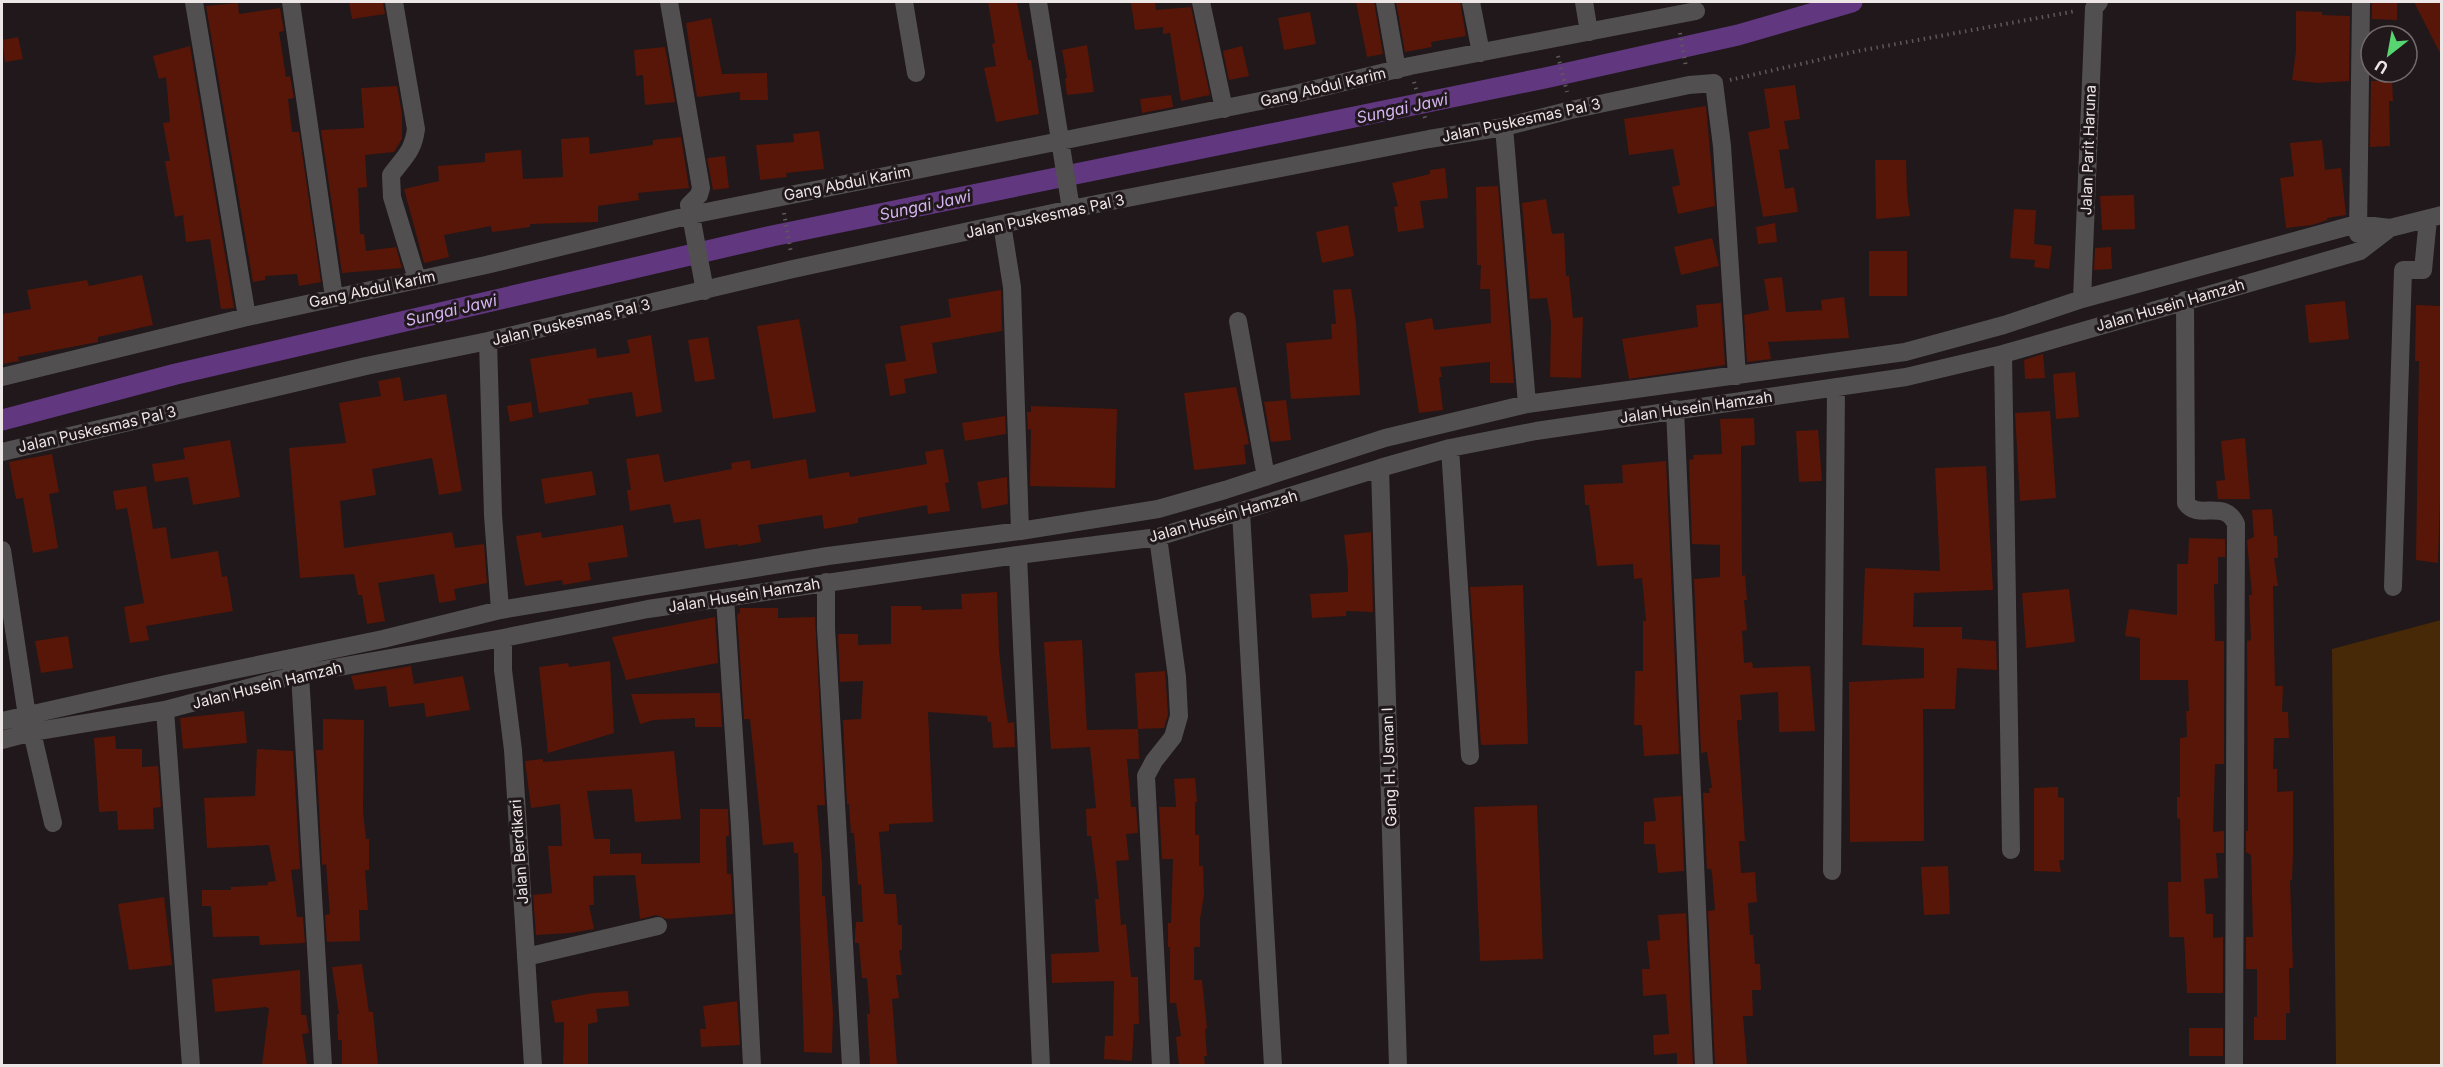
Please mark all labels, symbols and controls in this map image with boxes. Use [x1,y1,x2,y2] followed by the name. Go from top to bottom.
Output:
[2359,24,2419,84] north arrow
[2371,55,2391,78] text: U
[1258,63,1388,111] street label: Gang Abdul Karim
[2076,85,2100,215] street label: Jalan Parit Haruna
[1354,88,1451,127] water label: Sungai Jawi
[1440,94,1602,146] street label: Jalan Puskesmas Pal 3
[782,161,912,205] street label: Gang Abdul Karim
[877,185,974,224] water label: Sungai Jawi
[964,190,1126,242] street label: Jalan Puskesmas Pal 3
[307,266,437,312] street label: Gang Abdul Karim
[2093,275,2247,335] street label: Jalan Husein Hamzah
[403,290,500,330] water label: Sungai Jawi
[490,295,652,349] street label: Jalan Puskesmas Pal 3
[1619,387,1773,427] street label: Jalan Husein Hamzah
[16,402,178,456] street label: Jalan Puskesmas Pal 3
[1146,486,1300,546] street label: Jalan Husein Hamzah
[667,574,821,616] street label: Jalan Husein Hamzah
[190,657,344,713] street label: Jalan Husein Hamzah
[1377,707,1401,827] street label: Gang H. Usman I
[506,799,532,905] street label: Jalan Berdikari

